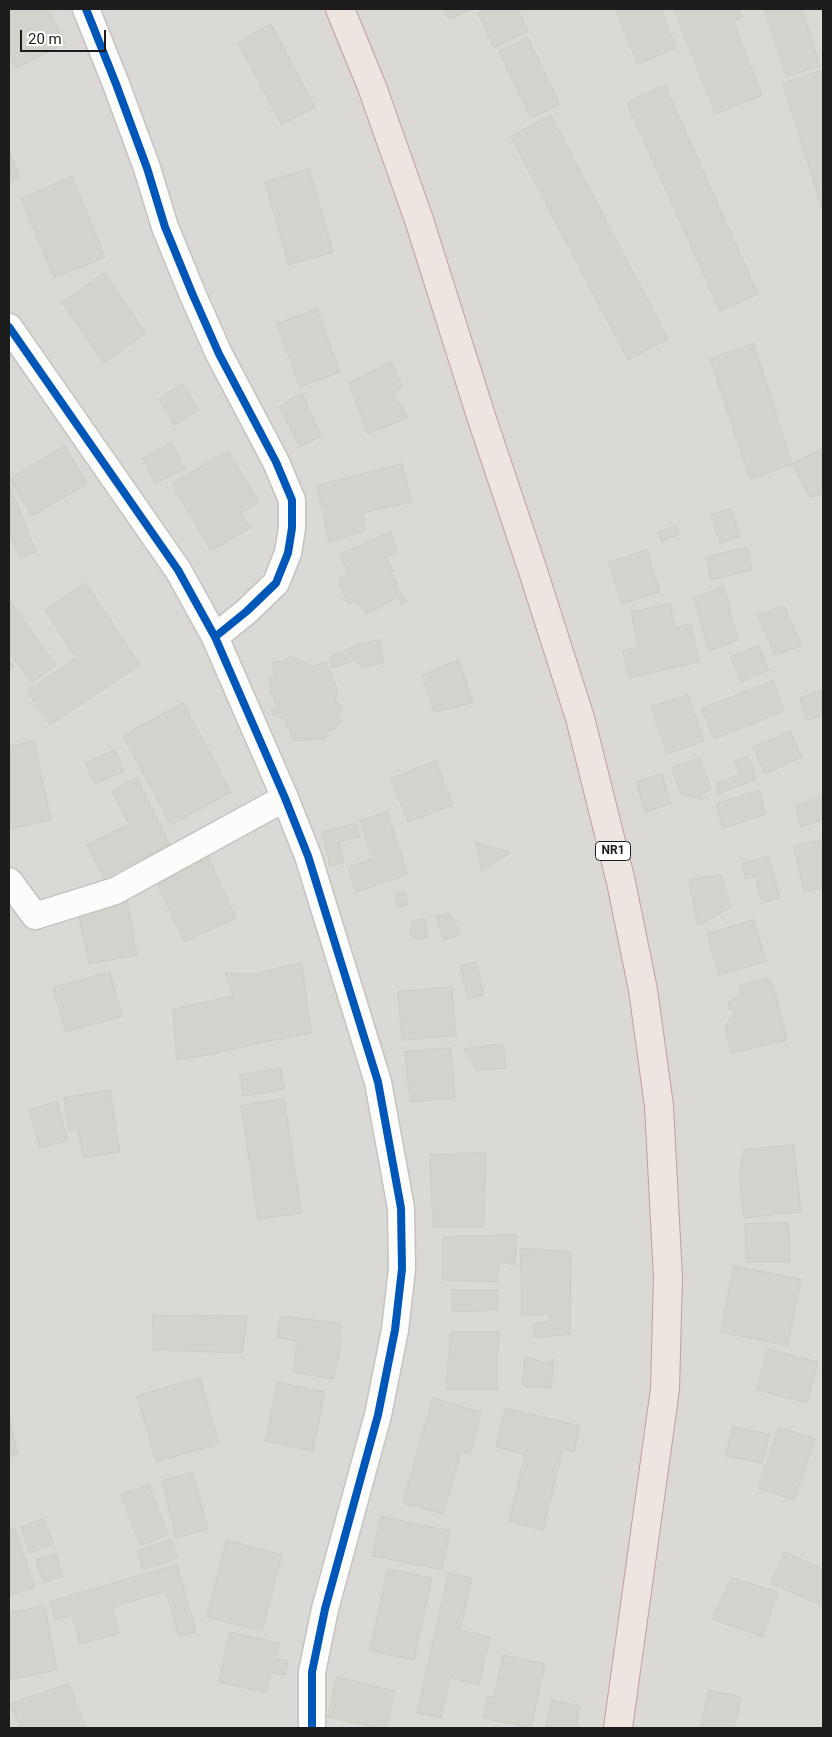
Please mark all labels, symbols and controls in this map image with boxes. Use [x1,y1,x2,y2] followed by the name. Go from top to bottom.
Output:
[22,20,109,52] scale bar
[28,30,62,48] text: 20 m
[596,841,630,860] road number: NR1

